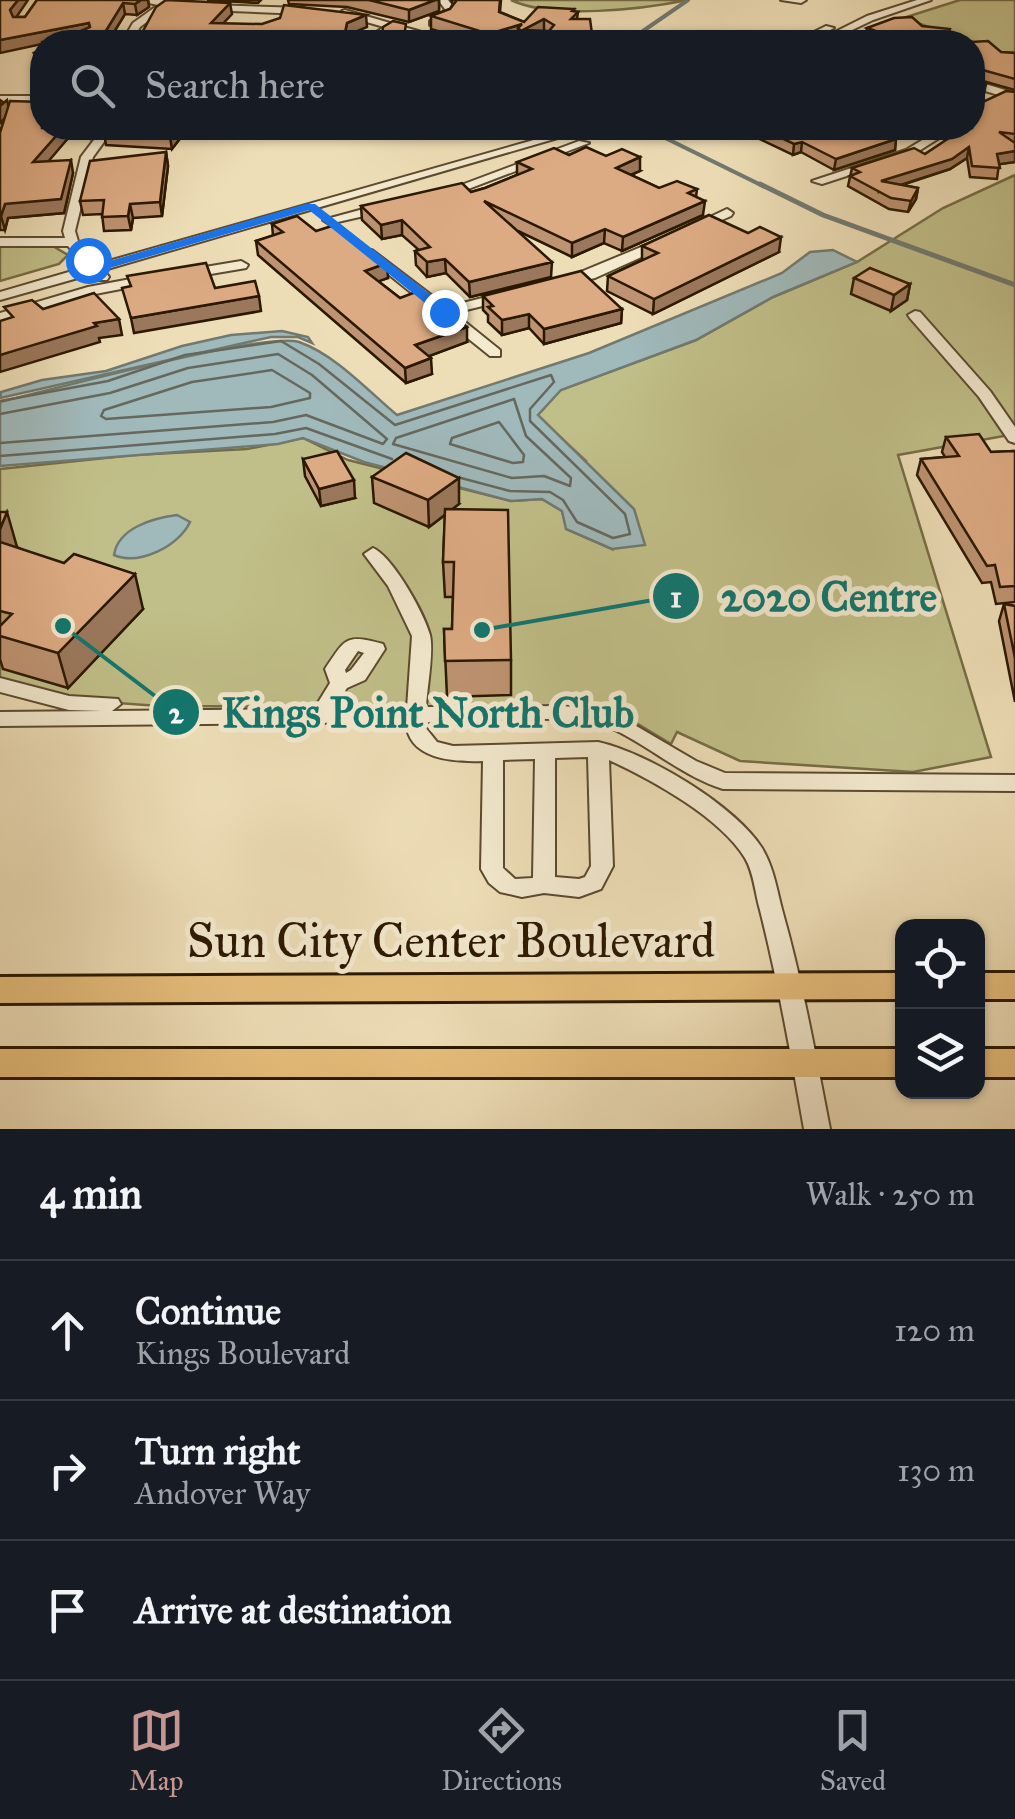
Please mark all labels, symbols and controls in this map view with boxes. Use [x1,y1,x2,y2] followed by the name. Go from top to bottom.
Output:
[30,30,985,140] search box
[65,58,120,113] icon: search
[145,62,325,108] text: Search here
[66,238,112,284] route start
[422,290,468,336] route end
[651,560,957,632] callout: 2020 Centre
[721,571,937,623] text: 2020 Centre
[670,579,682,615] text: 1
[151,676,654,748] callout: Kings Point North Club
[222,687,634,739] text: Kings Point North Club
[169,695,185,731] text: 2
[187,911,715,970] street label: Sun City Center Boulevard
[895,919,985,1099] map controls
[895,919,985,1009] button: locate
[895,1009,985,1099] button: layers
[40,1168,142,1220] text: 4 min
[806,1175,975,1214] text: Walk · 250 m
[135,1288,281,1334] text: Continue
[40,1303,95,1358] icon: ahead
[894,1311,975,1350] text: 120 m
[135,1334,350,1373] text: Kings Boulevard
[135,1428,301,1474] text: Turn right
[40,1443,95,1498] icon: right
[897,1451,975,1490] text: 130 m
[135,1474,310,1513] text: Andover Way
[40,1583,95,1638] icon: arrive
[135,1587,452,1633] text: Arrive at destination
[129,1703,184,1798] tab: Map
[441,1703,562,1798] tab: Directions
[820,1703,886,1798] tab: Saved

